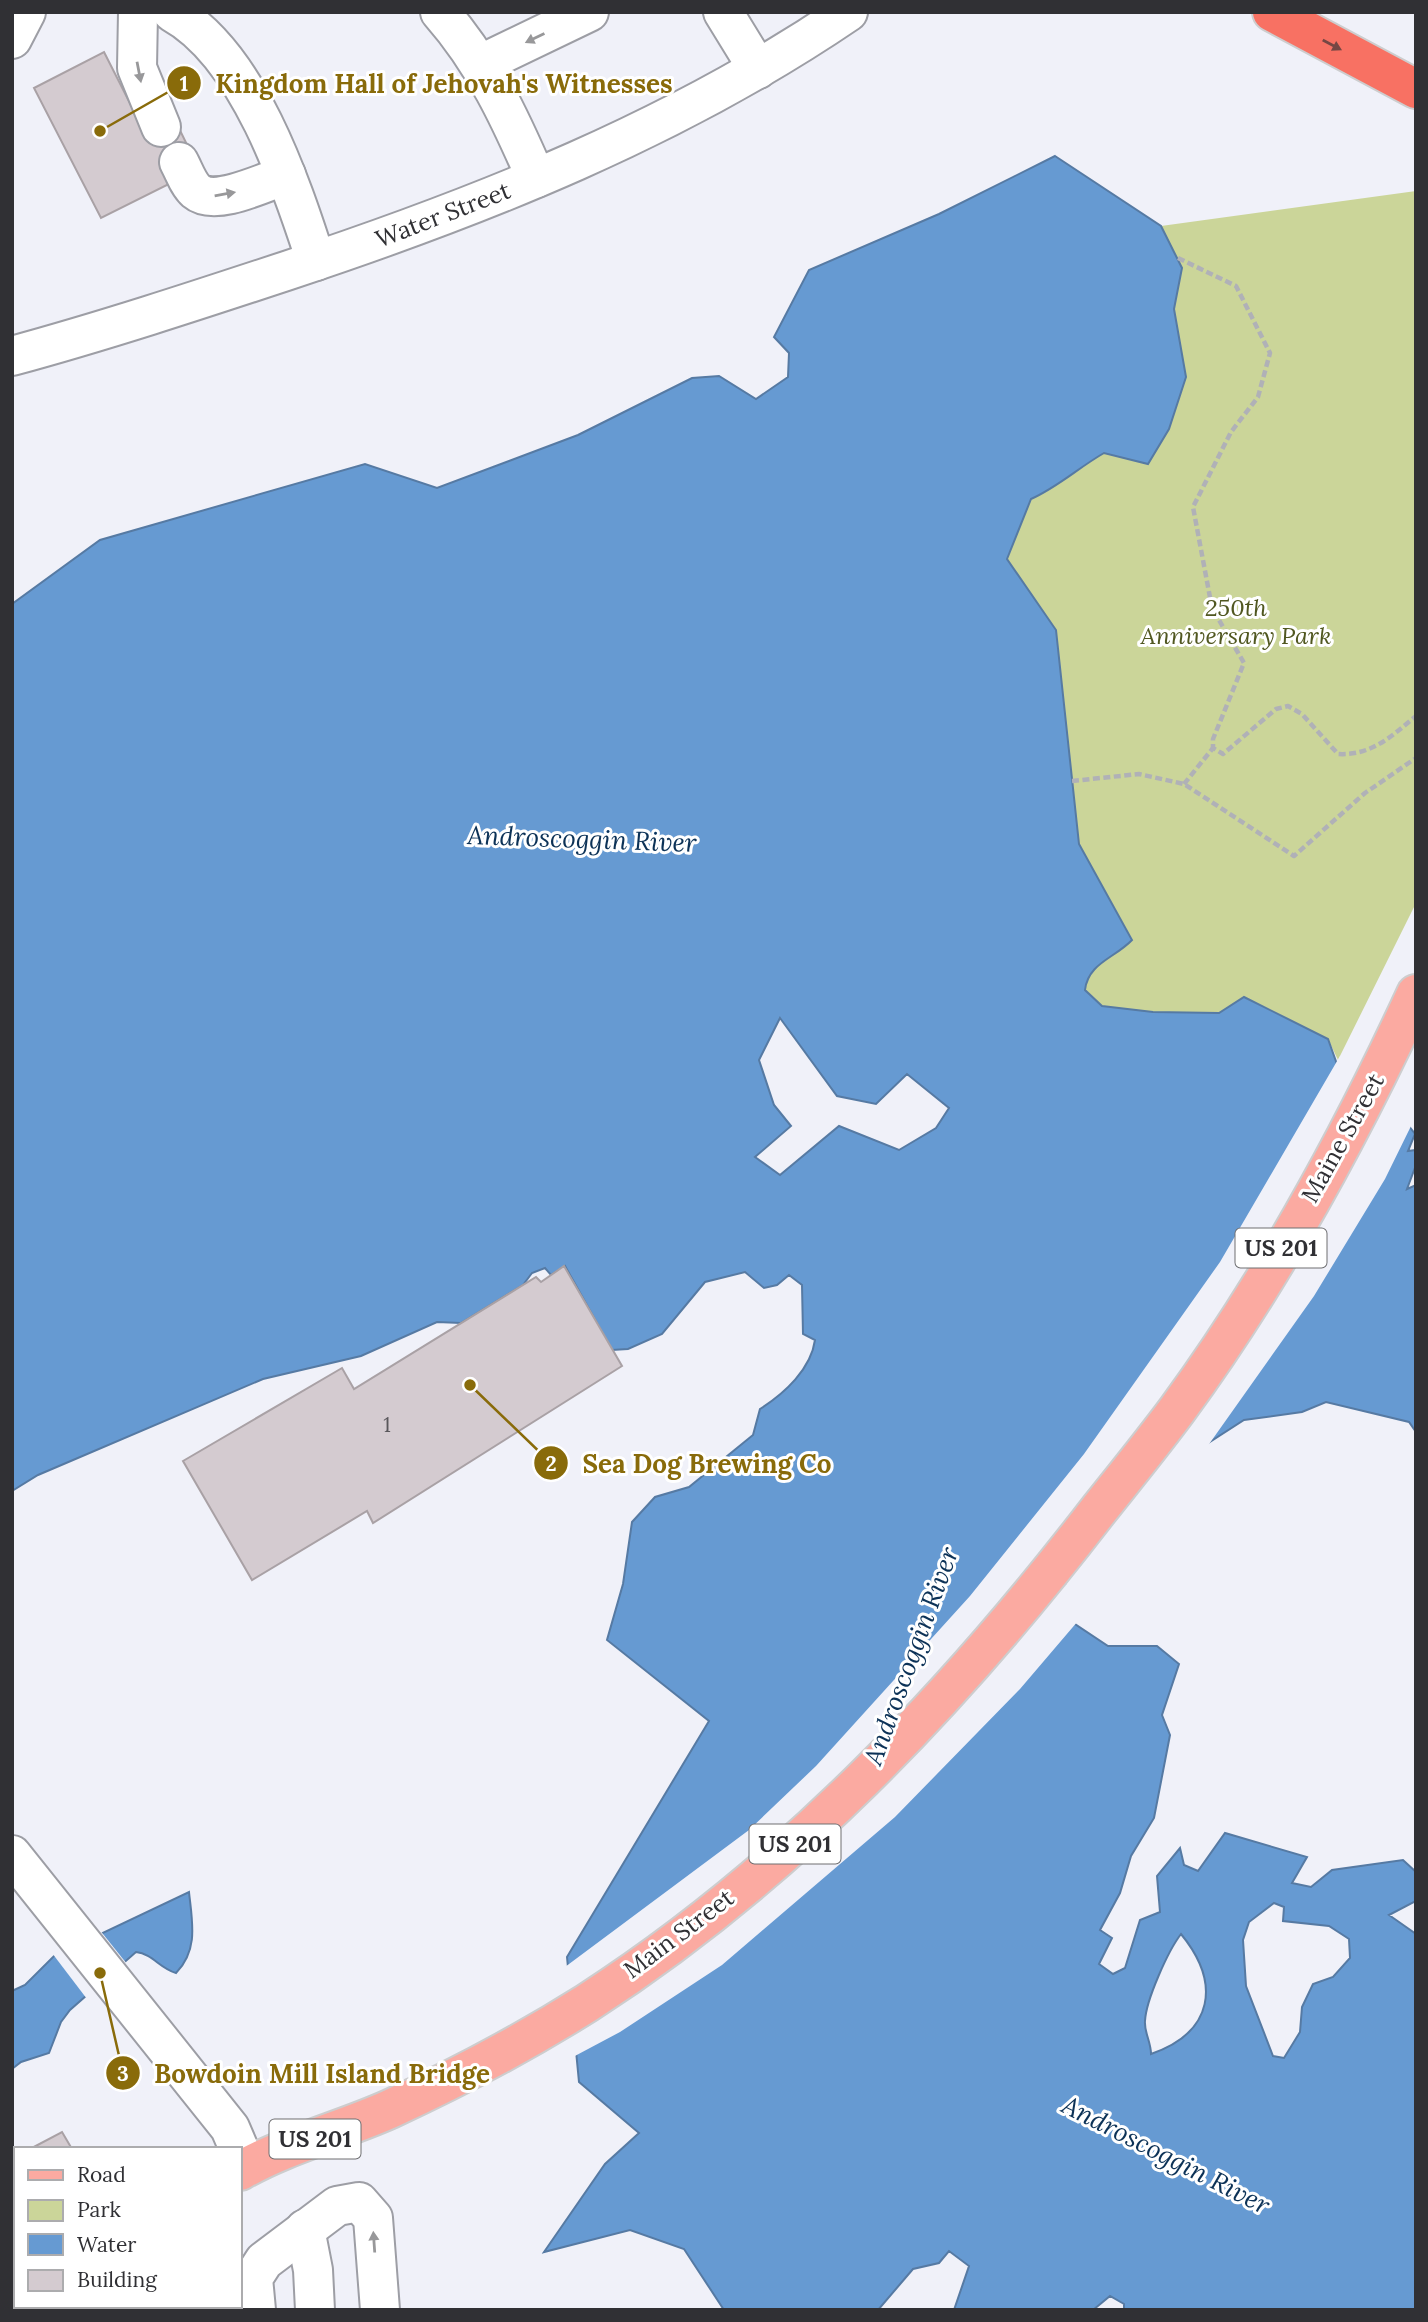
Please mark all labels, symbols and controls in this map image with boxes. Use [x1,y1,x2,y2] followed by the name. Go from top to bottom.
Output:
[525,32,545,44] one-way arrow
[1323,38,1343,50] one-way arrow
[167,60,687,107] callout: Kingdom Hall of Jehovah's Witnesses
[134,61,145,83] one-way arrow
[215,67,673,100] text: Kingdom Hall of Jehovah's Witnesses
[180,70,188,97] text: 1
[371,174,515,254] street label: Water Street
[214,188,236,199] one-way arrow
[1140,592,1331,651] park label: 250th Anniversary Park
[466,818,697,859] water label: Androscoggin River
[1294,1067,1391,1208] street label: Maine Street
[1236,1228,1326,1268] road number: US 201
[383,1411,391,1438] house number: 1
[534,1440,846,1487] callout: Sea Dog Brewing Co
[582,1447,832,1480] text: Sea Dog Brewing Co
[545,1450,557,1477] text: 2
[855,1542,965,1770] water label: Androscoggin River
[750,1825,840,1864] road number: US 201
[617,1882,741,1985] street label: Main Street
[105,2050,504,2097] callout: Bowdoin Mill Island Bridge
[154,2057,490,2090] text: Bowdoin Mill Island Bridge
[117,2060,129,2087] text: 3
[1056,2087,1276,2221] water label: Androscoggin River
[270,2120,360,2158] road number: US 201
[14,2147,242,2308] legend
[77,2161,126,2188] text: Road
[77,2196,121,2223] text: Park
[368,2230,379,2252] one-way arrow
[77,2231,136,2258] text: Water
[77,2266,157,2293] text: Building

